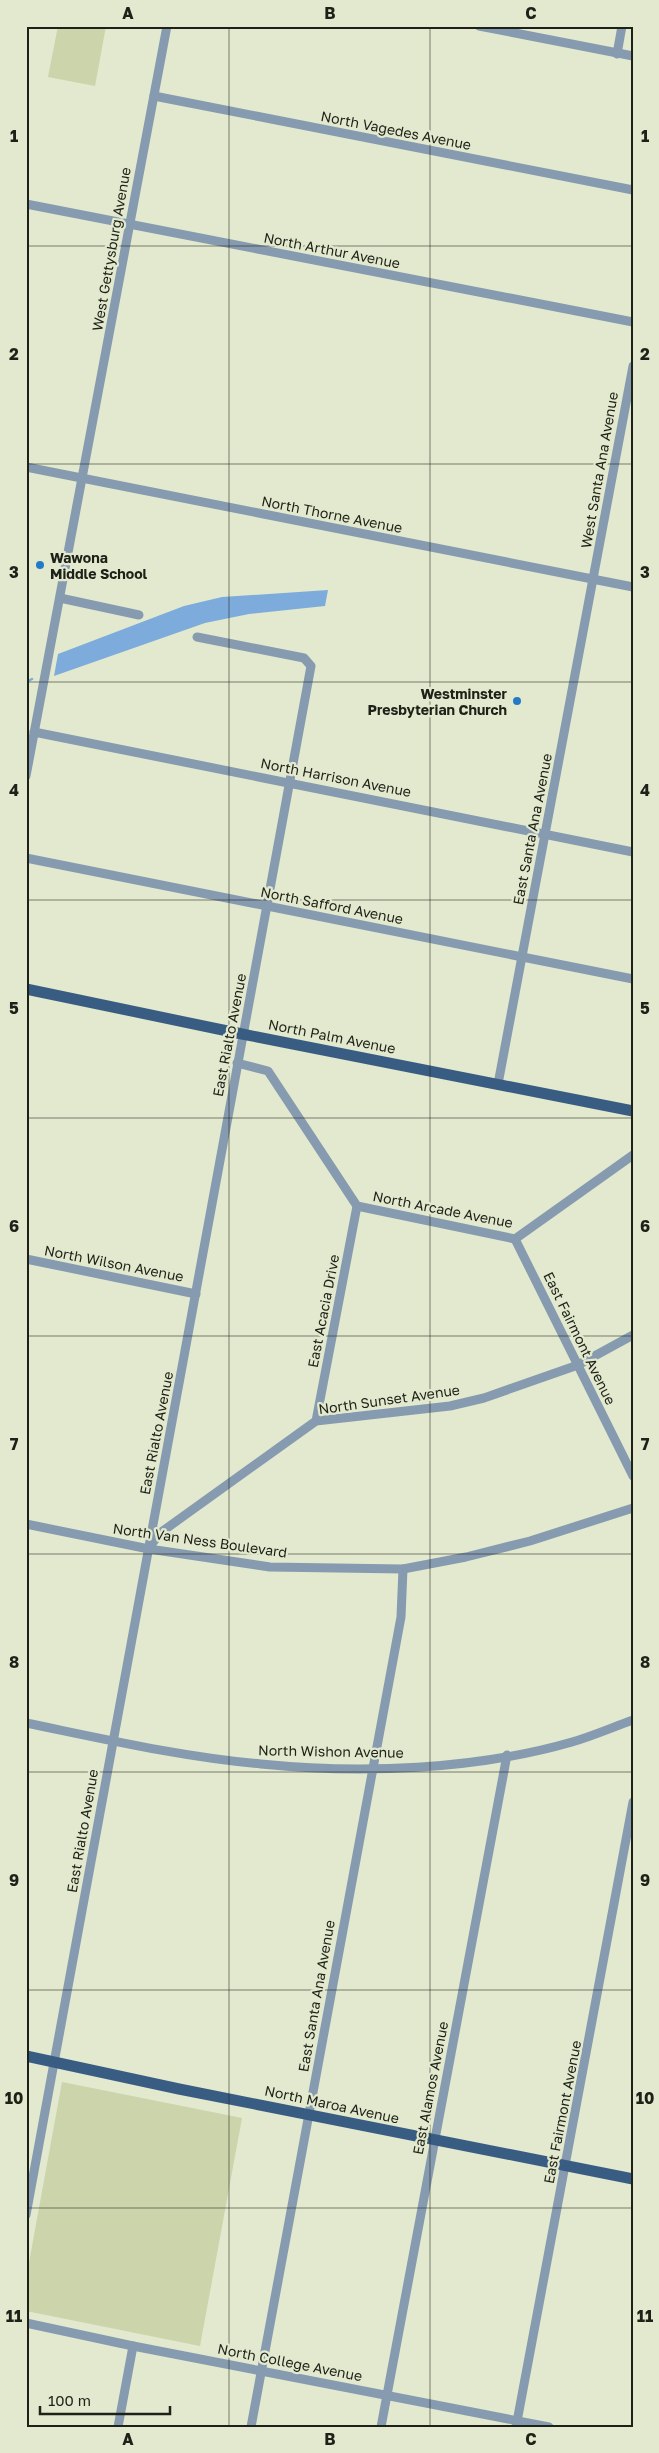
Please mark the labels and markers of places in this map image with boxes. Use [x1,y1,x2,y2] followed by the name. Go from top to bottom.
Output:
[50,549,148,582] place label: Wawona Middle School
[34,559,46,571] marker: Wawona Middle School
[368,685,508,718] place label: Westminster Presbyterian Church
[511,695,523,707] marker: Westminster Presbyterian Church

